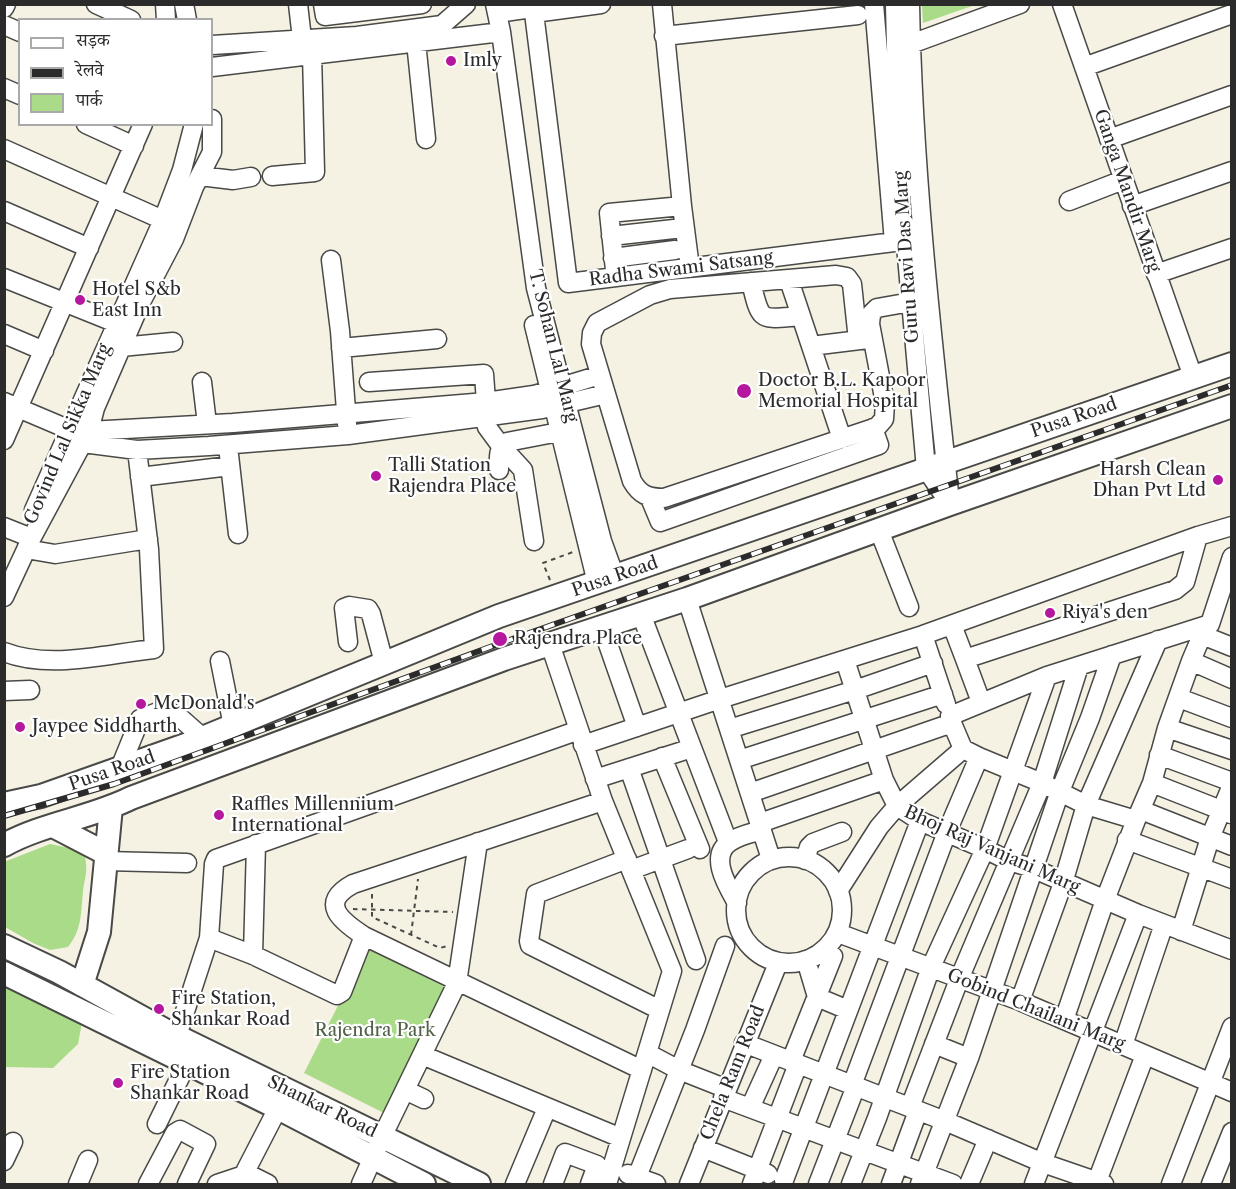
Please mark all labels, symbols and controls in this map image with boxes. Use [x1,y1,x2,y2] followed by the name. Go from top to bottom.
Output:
[18,18,213,126] legend
[76,29,110,51] text: सड़क
[463,50,502,72] place label: Imly
[444,54,458,68] marker: Imly
[76,59,104,81] text: रेलवे
[76,89,103,111] text: पार्क
[1089,107,1165,275] street label: Ganga Mandir Marg
[890,170,924,344] street label: Guru Ravi Das Marg
[588,247,774,291] street label: Radha Swami Satsang
[524,267,582,425] street label: T. Sohan Lal Marg
[92,279,181,322] place label: Hotel S&b East Inn
[73,293,87,307] marker: Hotel S&b East Inn
[20,340,116,528] street label: Govind Lal Sikka Marg
[758,370,926,412] place label: Doctor B.L. Kapoor Memorial Hospital
[735,382,753,400] marker: Doctor B.L. Kapoor Memorial Hospital
[1028,393,1120,443] street label: Pusa Road
[388,455,516,498] place label: Talli Station Rajendra Place
[1093,459,1206,502] place label: Harsh Clean Dhan Pvt Ltd
[369,469,383,483] marker: Talli Station Rajendra Place
[1211,473,1225,487] marker: Harsh Clean Dhan Pvt Ltd
[569,552,661,602] street label: Pusa Road
[1062,602,1148,624] place label: Riya's den
[1043,606,1057,620] marker: Riya's den
[514,628,642,650] place label: Rajendra Place
[491,630,509,648] marker: Rajendra Place
[153,693,254,715] place label: McDonald's
[134,697,148,711] marker: McDonald's
[32,716,177,738] place label: Jaypee Siddharth
[13,720,27,734] marker: Jaypee Siddharth
[66,746,158,796] street label: Pusa Road
[231,794,394,836] place label: Raffles Millennium International
[901,801,1083,899] street label: Bhoj Raj Vanjani Marg
[212,808,226,822] marker: Raffles Millennium International
[944,964,1128,1056] street label: Gobind Chailani Marg
[171,988,290,1030] place label: Fire Station, Shankar Road
[152,1002,166,1016] marker: Fire Station, Shankar Road
[696,1002,770,1144] street label: Chela Ram Road
[315,1020,435,1042] park label: Rajendra Park
[130,1062,249,1104] place label: Fire Station Shankar Road
[264,1071,380,1143] street label: Shankar Road
[111,1076,125,1090] marker: Fire Station Shankar Road

